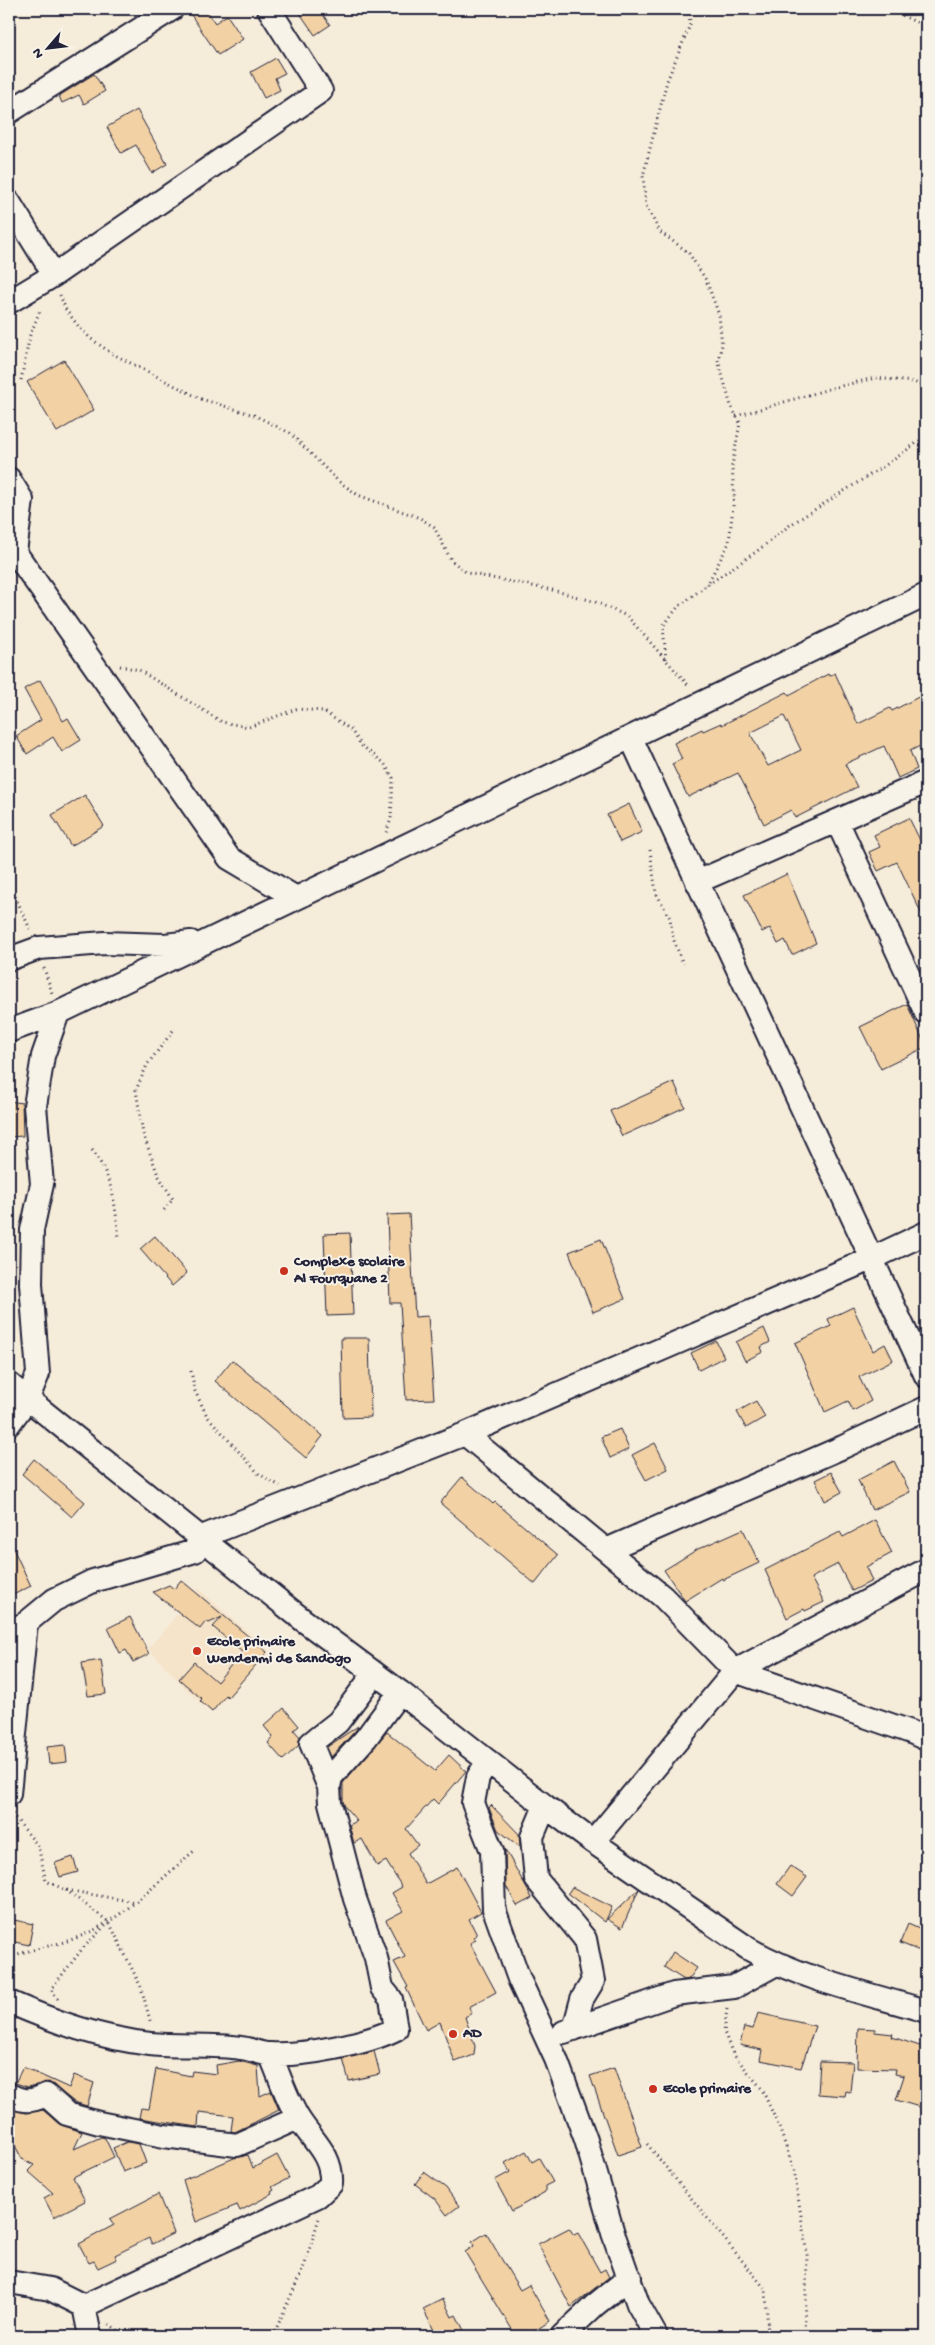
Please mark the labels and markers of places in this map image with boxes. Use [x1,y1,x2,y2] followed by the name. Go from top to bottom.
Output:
[293,1253,406,1288] place label: Complexe scolaire Al Fourquane 2
[278,1265,290,1277] marker: Complexe scolaire Al Fourquane 2
[206,1633,351,1668] place label: Ecole primaire Wendenmi de Sandogo
[191,1645,203,1657] marker: Ecole primaire Wendenmi de Sandogo
[462,2025,483,2043] place label: AD
[447,2028,459,2040] marker: AD
[663,2080,752,2098] place label: Ecole primaire
[647,2083,659,2095] marker: Ecole primaire

